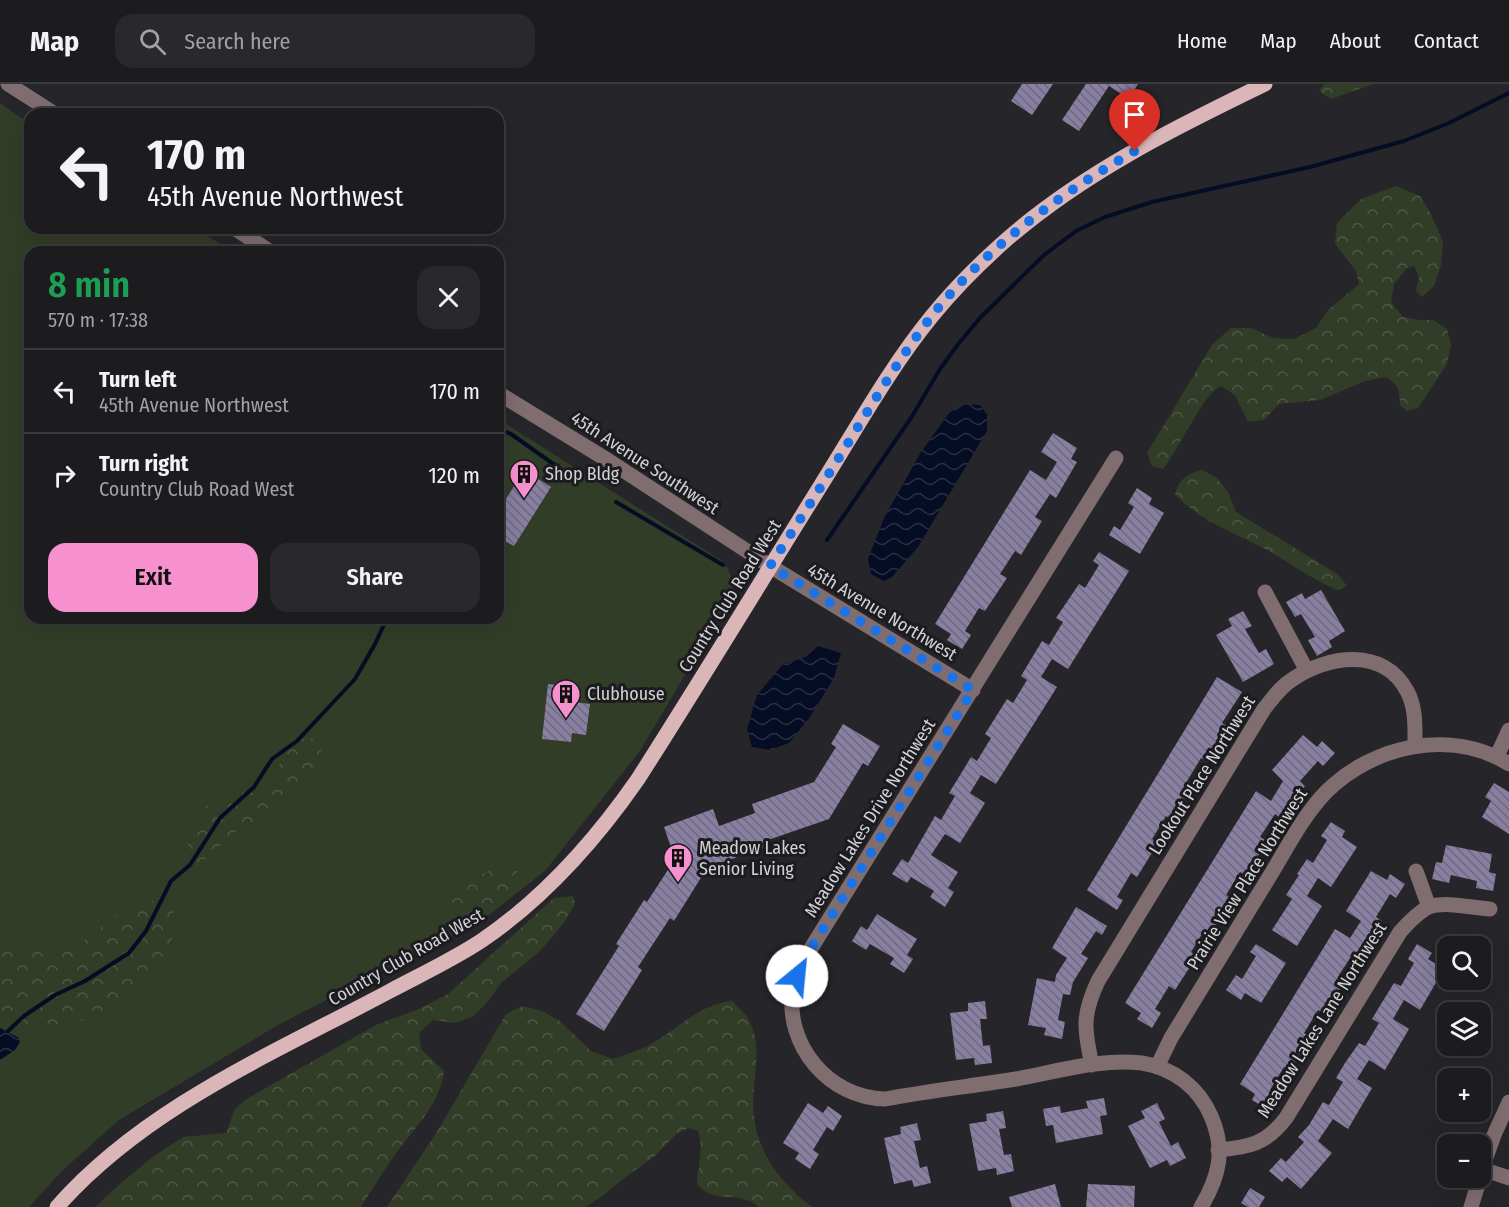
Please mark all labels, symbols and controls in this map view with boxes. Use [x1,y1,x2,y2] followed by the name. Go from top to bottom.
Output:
[115,14,535,68] search box
[30,25,79,58] text: Map
[136,25,169,58] icon: search
[184,28,290,55] text: Search here
[1177,28,1227,54] text: Home
[1260,28,1297,54] text: Map
[1330,28,1381,54] text: About
[1414,28,1479,54] text: Contact
[1109,89,1160,151] pin
[1118,98,1151,131] icon: arrive
[147,130,246,180] text: 170 m
[48,132,126,210] icon: left
[147,181,403,213] text: 45th Avenue Northwest
[48,263,130,307] text: 8 min
[417,266,480,329] button: close
[48,308,148,332] text: 570 m · 17:38
[99,366,177,393] text: Turn left
[48,375,81,408] icon: left
[429,378,480,405] text: 170 m
[99,393,289,417] text: 45th Avenue Northwest
[567,407,723,519] street label: 45th Avenue Southwest
[99,450,188,477] text: Turn right
[508,458,540,500] building icon: Shop Bldg
[48,459,81,492] icon: right
[428,462,480,489] text: 120 m
[545,463,620,485] place label: Shop Bldg
[99,477,294,501] text: Country Club Road West
[674,516,786,676] street label: Country Club Road West
[48,543,258,612] button: Exit
[270,543,480,612] button: Share
[803,559,961,665] street label: 45th Avenue Northwest
[550,678,582,720] building icon: Clubhouse
[587,683,665,705] place label: Clubhouse
[1144,691,1260,859] street label: Lookout Place Northwest
[800,715,940,921] street label: Meadow Lakes Drive Northwest
[1182,784,1312,974] street label: Prairie View Place Northwest
[699,837,806,880] place label: Meadow Lakes Senior Living
[662,842,694,884] building icon: Meadow Lakes Senior Living
[324,903,488,1010] street label: Country Club Road West
[1253,918,1391,1122] street label: Meadow Lakes Lane Northwest
[1437,936,1491,1188] map controls
[1437,936,1491,990] button: search
[765,944,829,1008] position arrow
[1437,1002,1491,1056] button: layers
[1437,1068,1491,1122] button: +
[1437,1134,1491,1188] button: −

